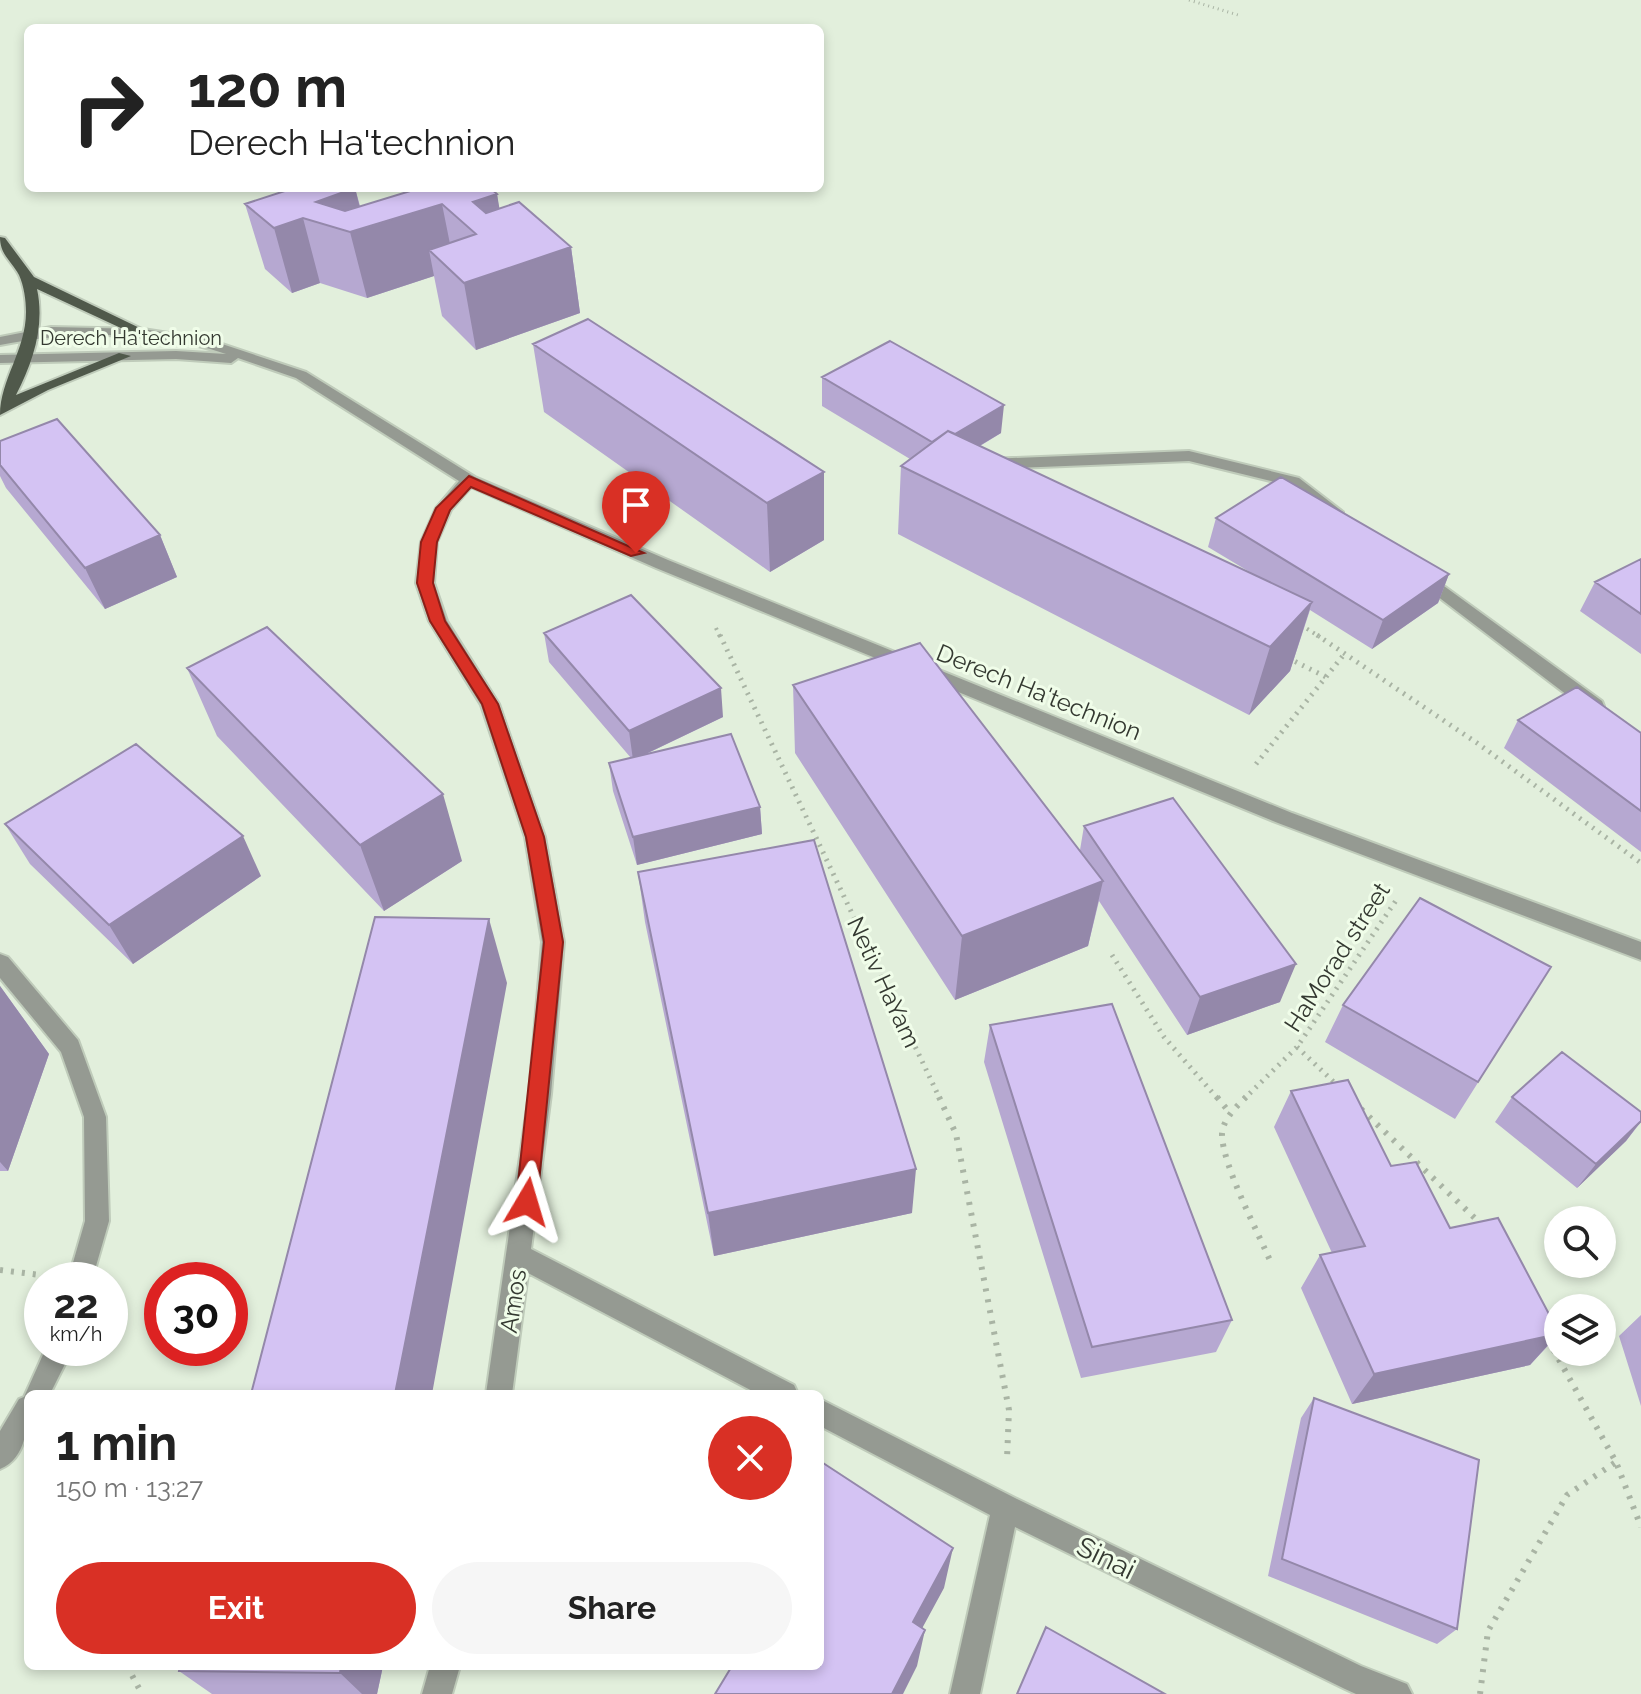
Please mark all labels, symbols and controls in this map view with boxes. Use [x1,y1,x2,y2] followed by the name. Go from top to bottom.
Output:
[188,54,347,120] text: 120 m
[56,56,160,160] icon: right
[188,121,515,163] text: Derech Ha'technion
[40,326,222,350] street label: Derech Ha'technion
[602,471,670,553] pin
[614,483,658,527] icon: arrive
[932,638,1146,746] street label: Derech Ha'technion
[1278,877,1396,1037] street label: HaMorad street
[841,912,927,1052] street label: Netiv HaYam
[485,1160,569,1244] position arrow
[1544,1206,1616,1366] map controls
[1544,1206,1616,1278] button: search
[144,1262,248,1366] speed limit sign: 30
[494,1267,532,1335] street label: Amos
[53,1280,99,1327] text: 22
[1544,1294,1616,1366] button: layers
[50,1322,102,1346] text: km/h
[56,1415,177,1471] text: 1 min
[708,1416,792,1500] button: close
[56,1473,203,1503] text: 150 m · 13:27
[1071,1530,1141,1586] street label: Sinai
[56,1562,416,1654] button: Exit
[432,1562,792,1654] button: Share

